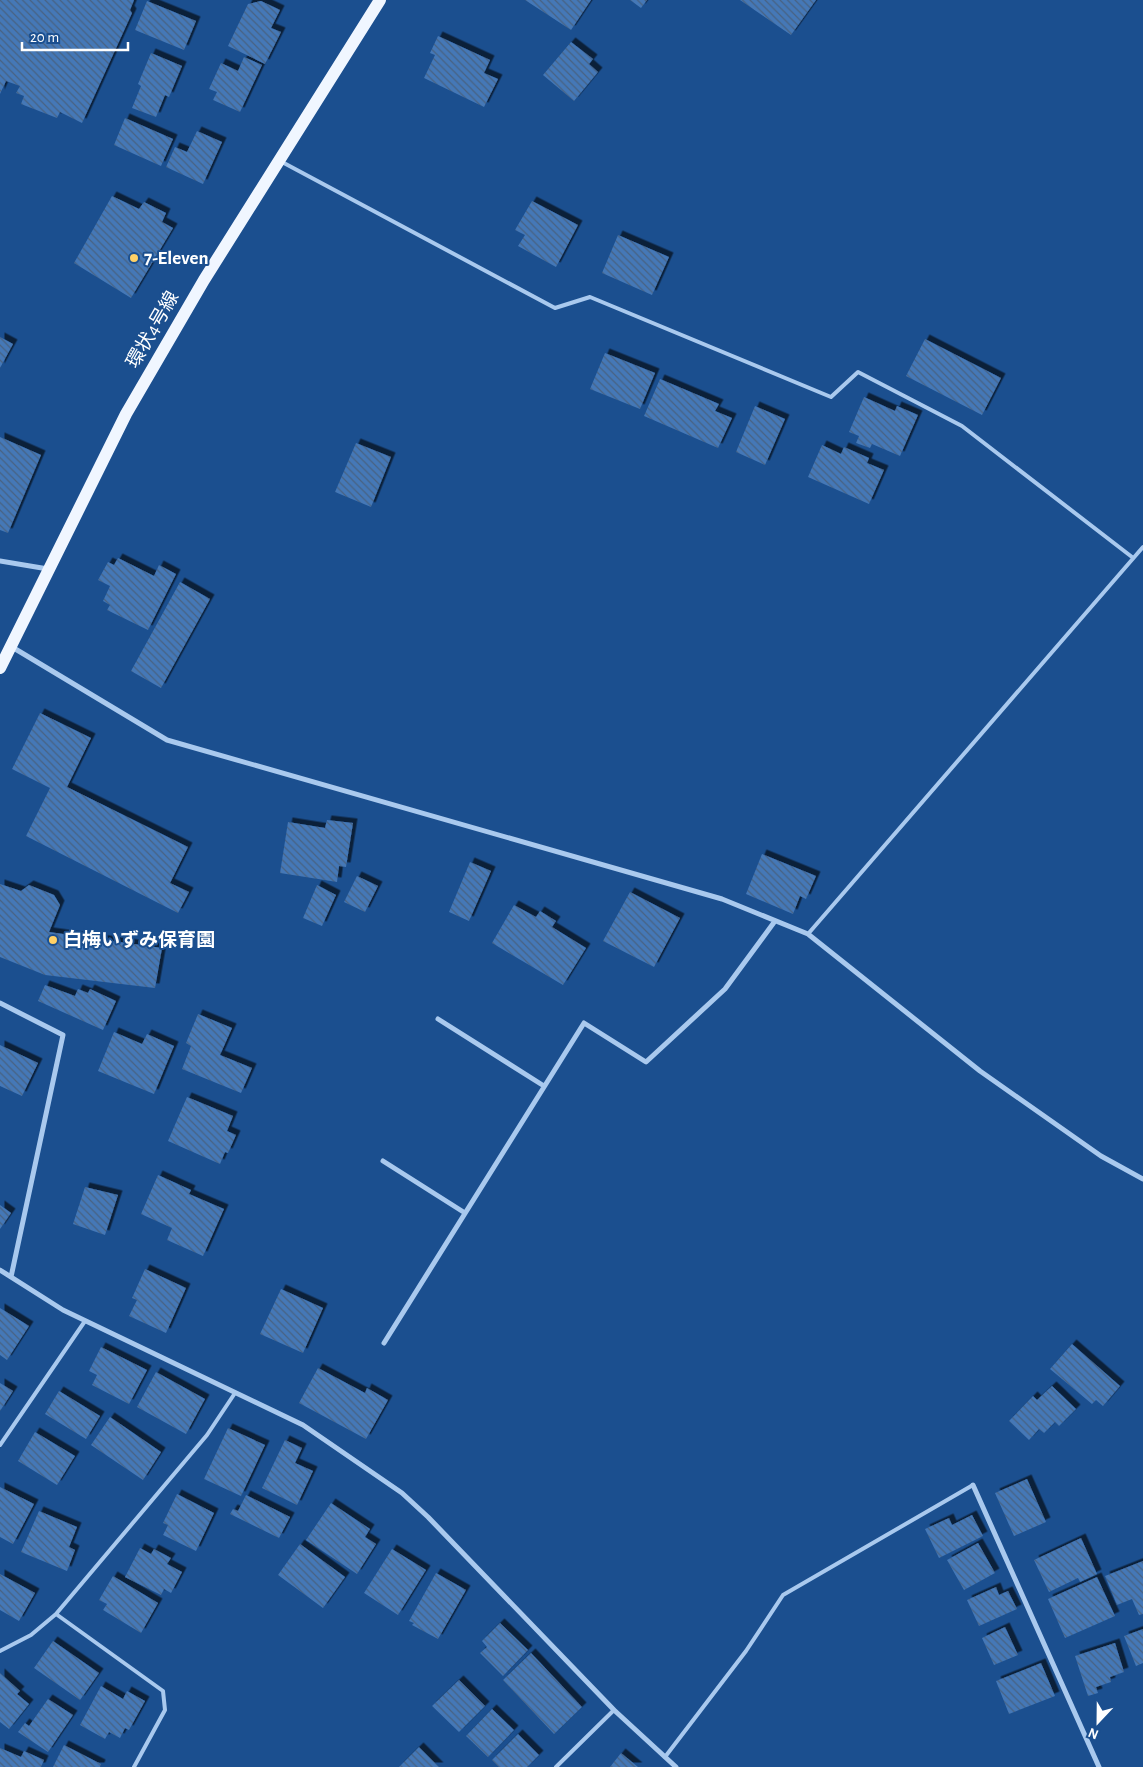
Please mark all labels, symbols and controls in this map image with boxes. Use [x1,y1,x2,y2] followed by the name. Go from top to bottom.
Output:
[22,20,129,52] scale bar
[30,30,59,45] text: 20 m
[144,249,208,268] place label: 7-Eleven
[128,252,140,264] marker: 7-Eleven
[123,288,183,372] street label: 環状4号線
[63,929,215,950] place label: 白梅いずみ保育園
[47,934,59,946] marker: 白梅いずみ保育園
[1073,1697,1123,1747] north arrow
[1086,1725,1101,1741] text: N

